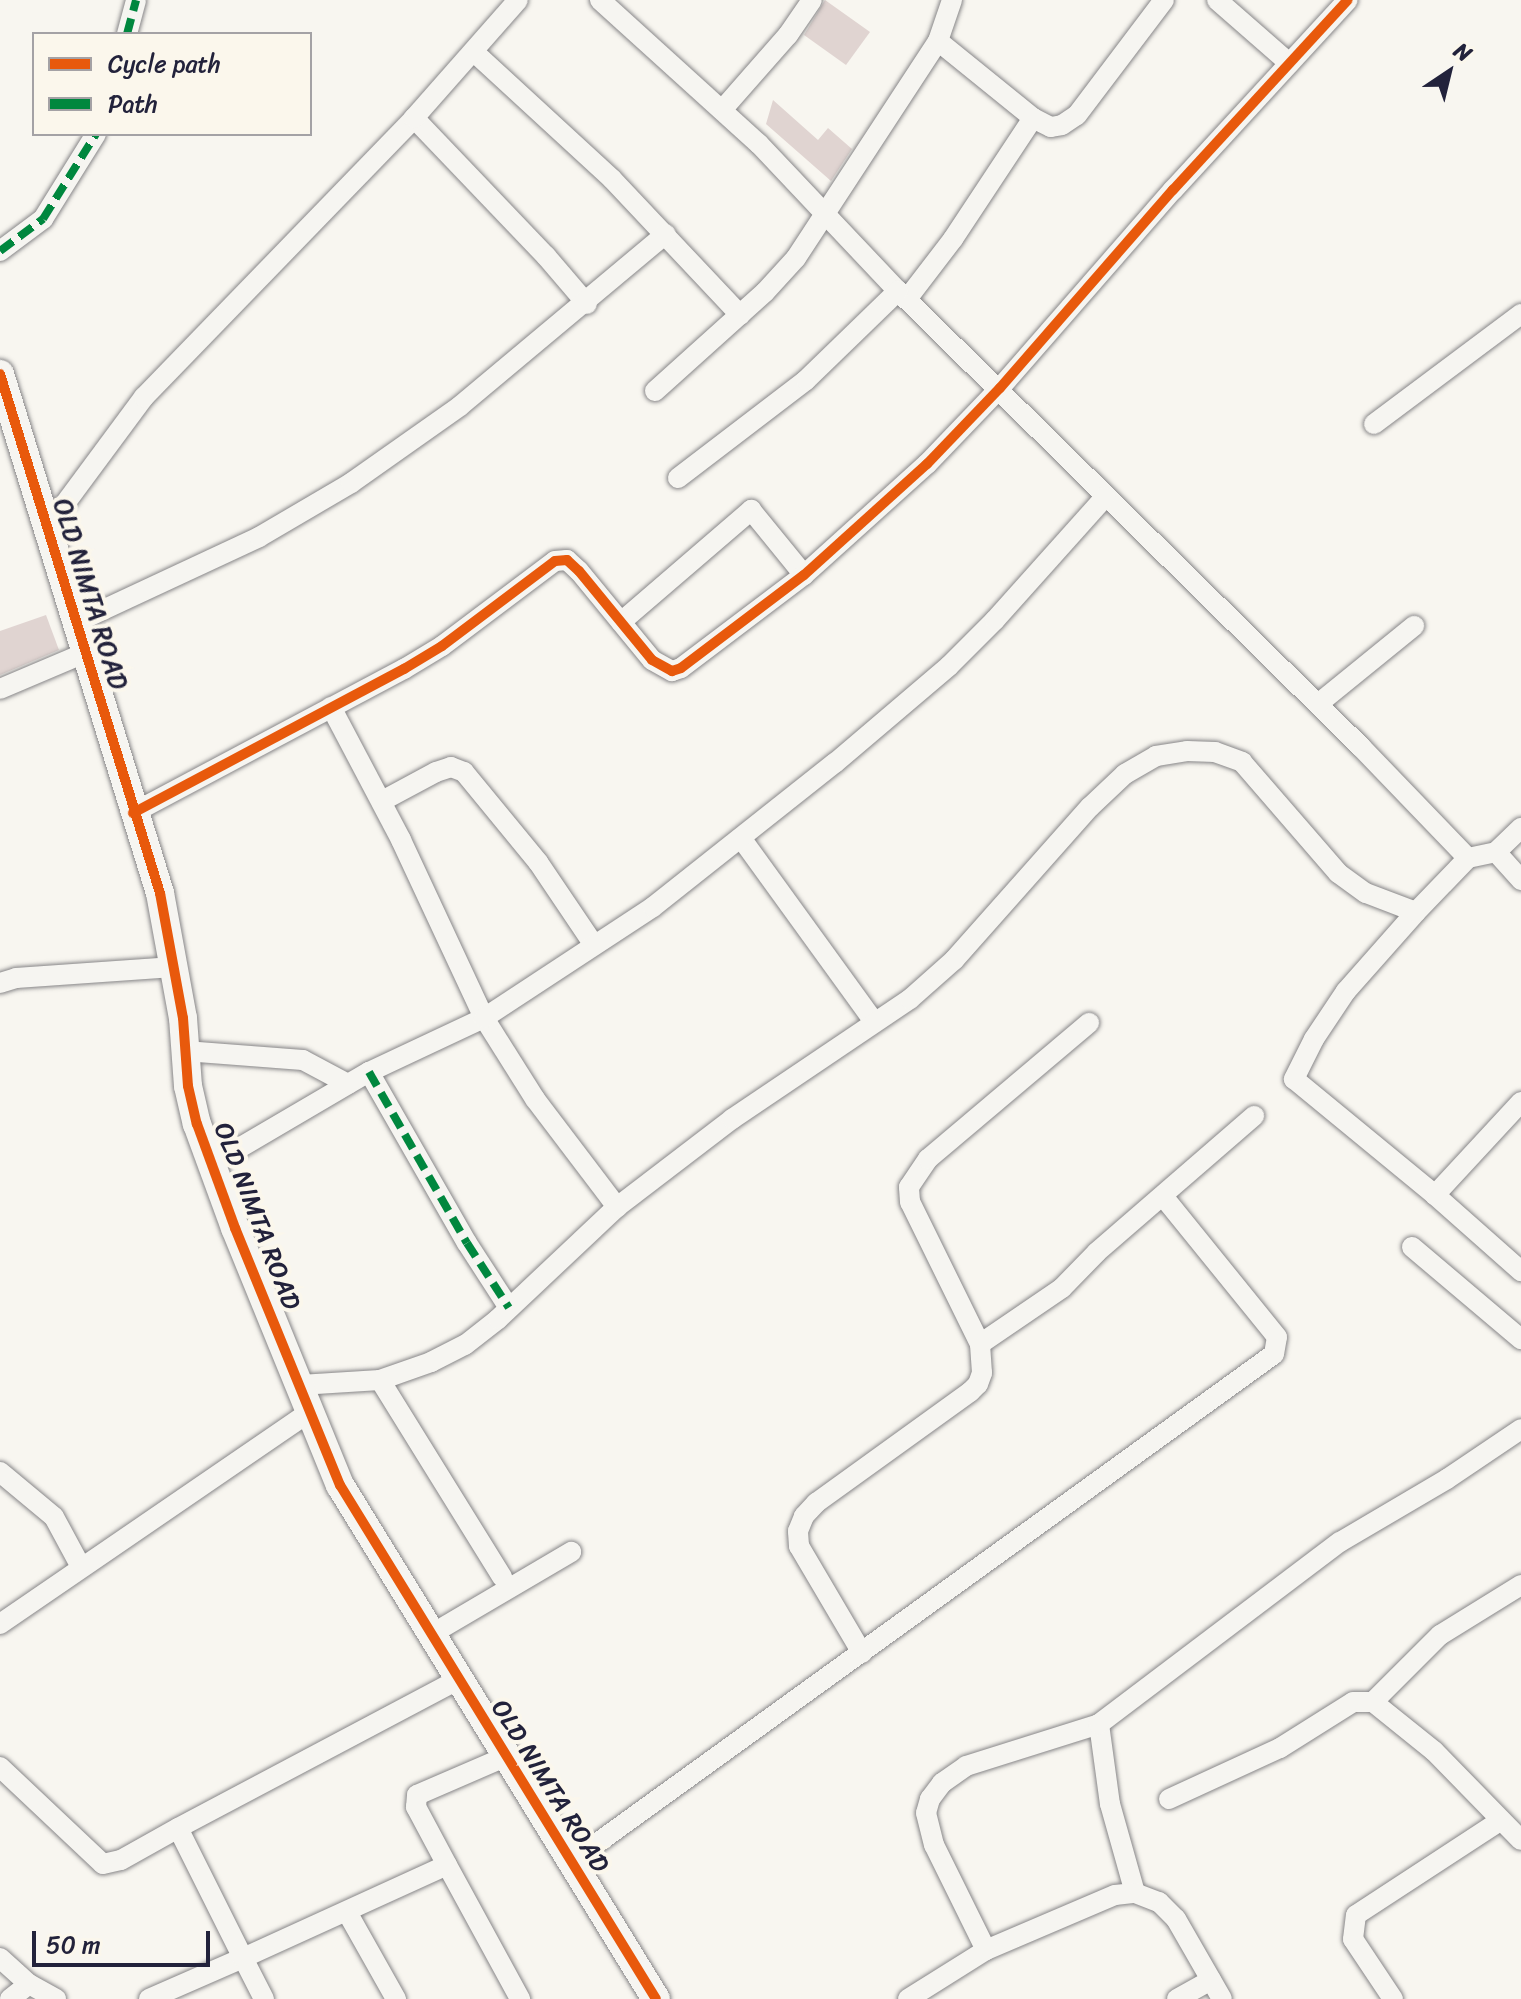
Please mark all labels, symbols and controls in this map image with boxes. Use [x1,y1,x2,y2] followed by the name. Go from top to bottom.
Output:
[32,32,312,136] legend
[1409,32,1489,112] north arrow
[1446,32,1480,72] text: N
[108,43,221,85] text: Cycle path
[108,83,158,125] text: Path
[46,494,134,694] street label: OLD NIMTA ROAD
[207,1117,307,1315] street label: OLD NIMTA ROAD
[484,1693,616,1879] street label: OLD NIMTA ROAD
[36,1915,214,1965] scale bar
[46,1924,101,1966] text: 50 m

